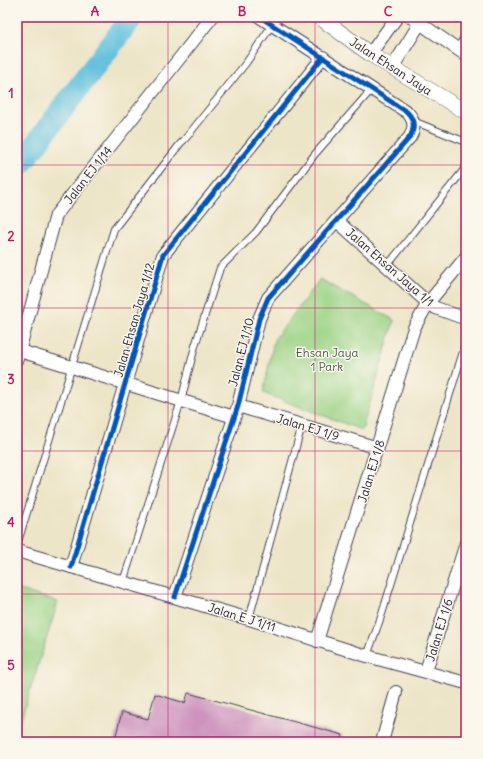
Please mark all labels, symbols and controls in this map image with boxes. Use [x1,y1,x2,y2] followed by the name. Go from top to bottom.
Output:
[91,3,100,20] text: A
[238,3,247,20] text: B
[384,3,393,20] text: C
[347,34,435,98] street label: Jalan Ehsan Jaya
[8,85,14,102] text: 1
[61,143,115,207] street label: Jalan EJ 1/14
[343,225,437,309] street label: Jalan Ehsan Jaya 1/1
[7,228,15,245] text: 2
[110,261,158,379] street label: Jalan Ehsan Jaya 1/12
[225,316,257,388] street label: Jalan EJ 1/10
[296,345,358,374] park label: Ehsan Jaya 1 Park
[7,371,15,388] text: 3
[275,410,341,444] street label: Jalan EJ 1/9
[354,438,388,504] street label: Jalan EJ 1/8
[7,514,15,531] text: 4
[422,597,456,663] street label: Jalan EJ 1/6
[206,600,278,634] street label: Jalan E J 1/11
[7,657,15,674] text: 5

